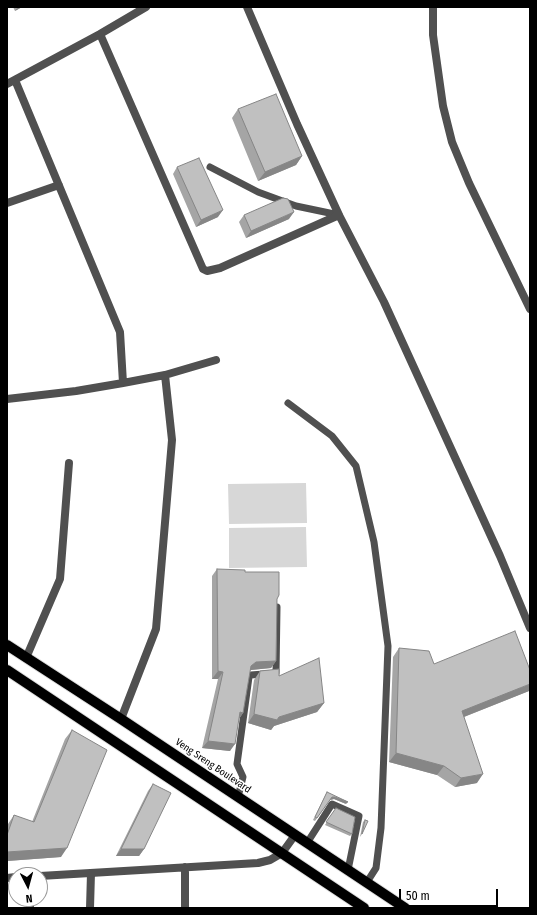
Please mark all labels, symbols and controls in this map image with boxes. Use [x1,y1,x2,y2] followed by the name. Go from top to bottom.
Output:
[173,736,253,796] street label: Veng Sreng Boulevard
[8,867,48,907] north arrow
[401,881,500,907] scale bar
[406,889,430,903] text: 50 m
[25,892,33,905] text: N

